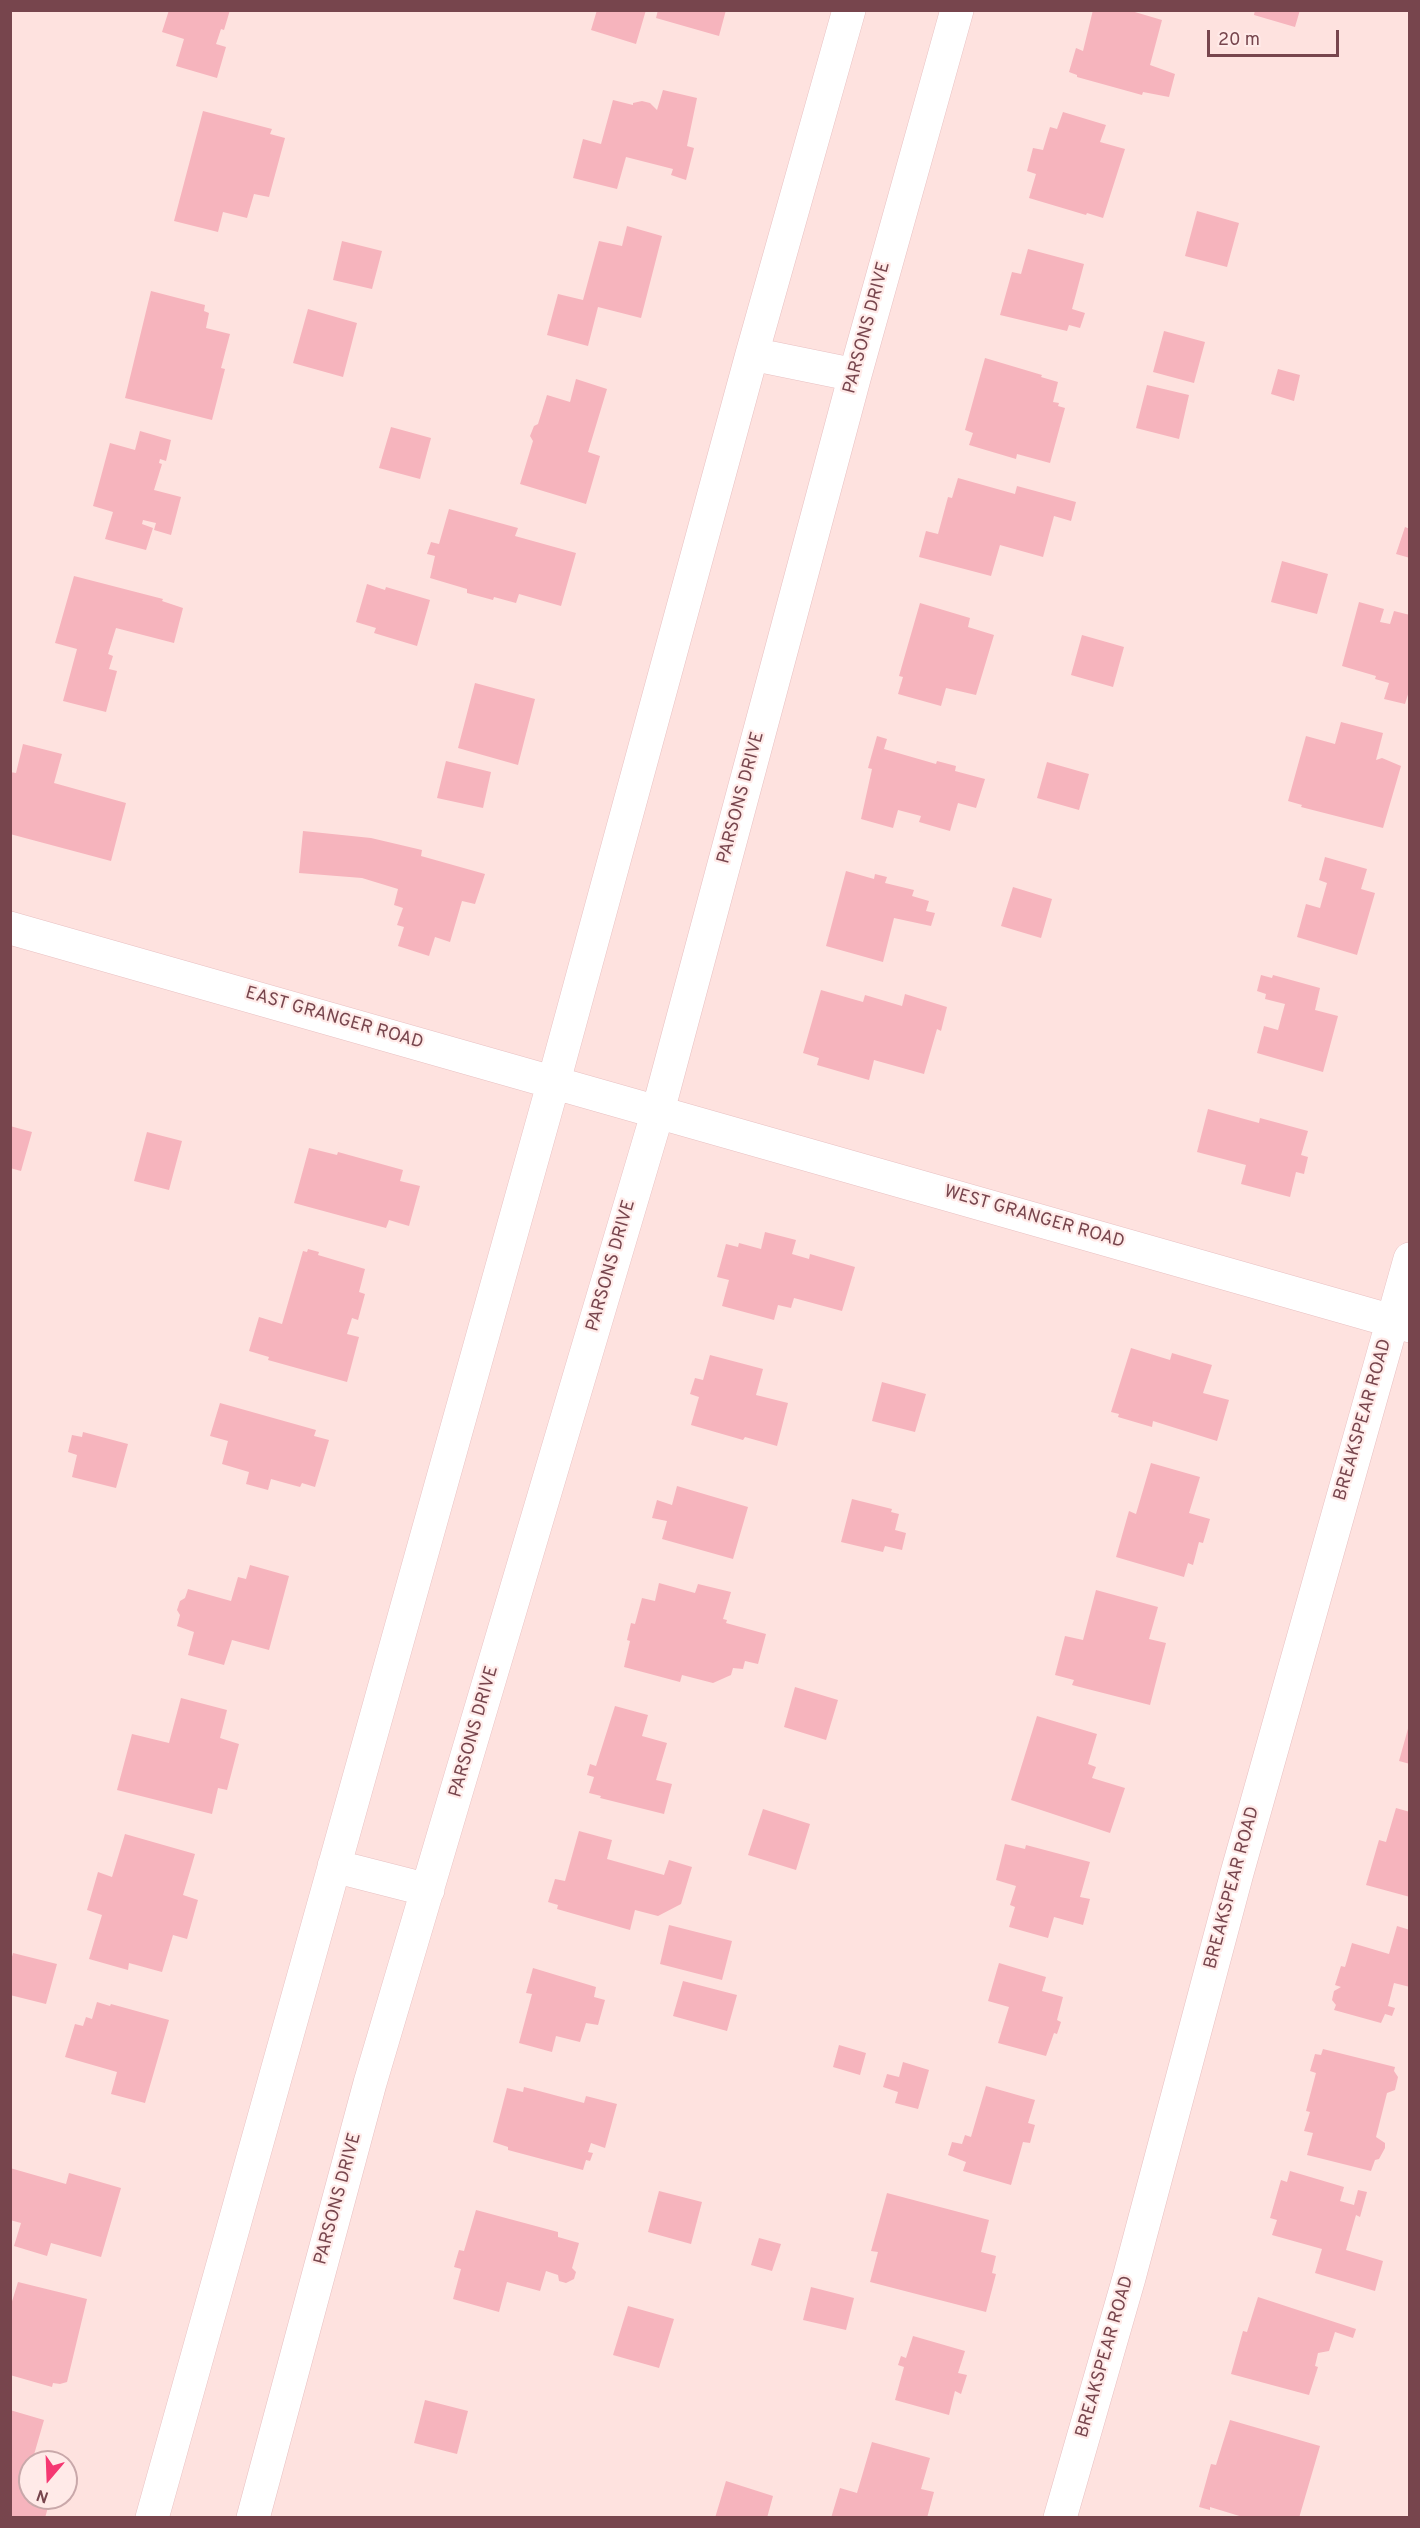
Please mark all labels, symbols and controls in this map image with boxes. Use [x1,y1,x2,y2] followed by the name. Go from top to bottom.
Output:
[1210,18,1342,56] scale bar
[1218,29,1260,52] text: 20 m
[840,260,896,396] street label: PARSONS DRIVE
[714,730,770,866] street label: PARSONS DRIVE
[243,983,425,1055] street label: EAST GRANGER ROAD
[941,1182,1127,1254] street label: WEST GRANGER ROAD
[583,1198,641,1334] street label: PARSONS DRIVE
[1331,1337,1397,1503] street label: BREAKSPEAR ROAD
[446,1664,504,1800] street label: PARSONS DRIVE
[1201,1804,1265,1972] street label: BREAKSPEAR ROAD
[311,2131,367,2267] street label: PARSONS DRIVE
[1073,2274,1139,2440] street label: BREAKSPEAR ROAD
[18,2450,78,2510] north arrow
[34,2484,51,2506] text: N

